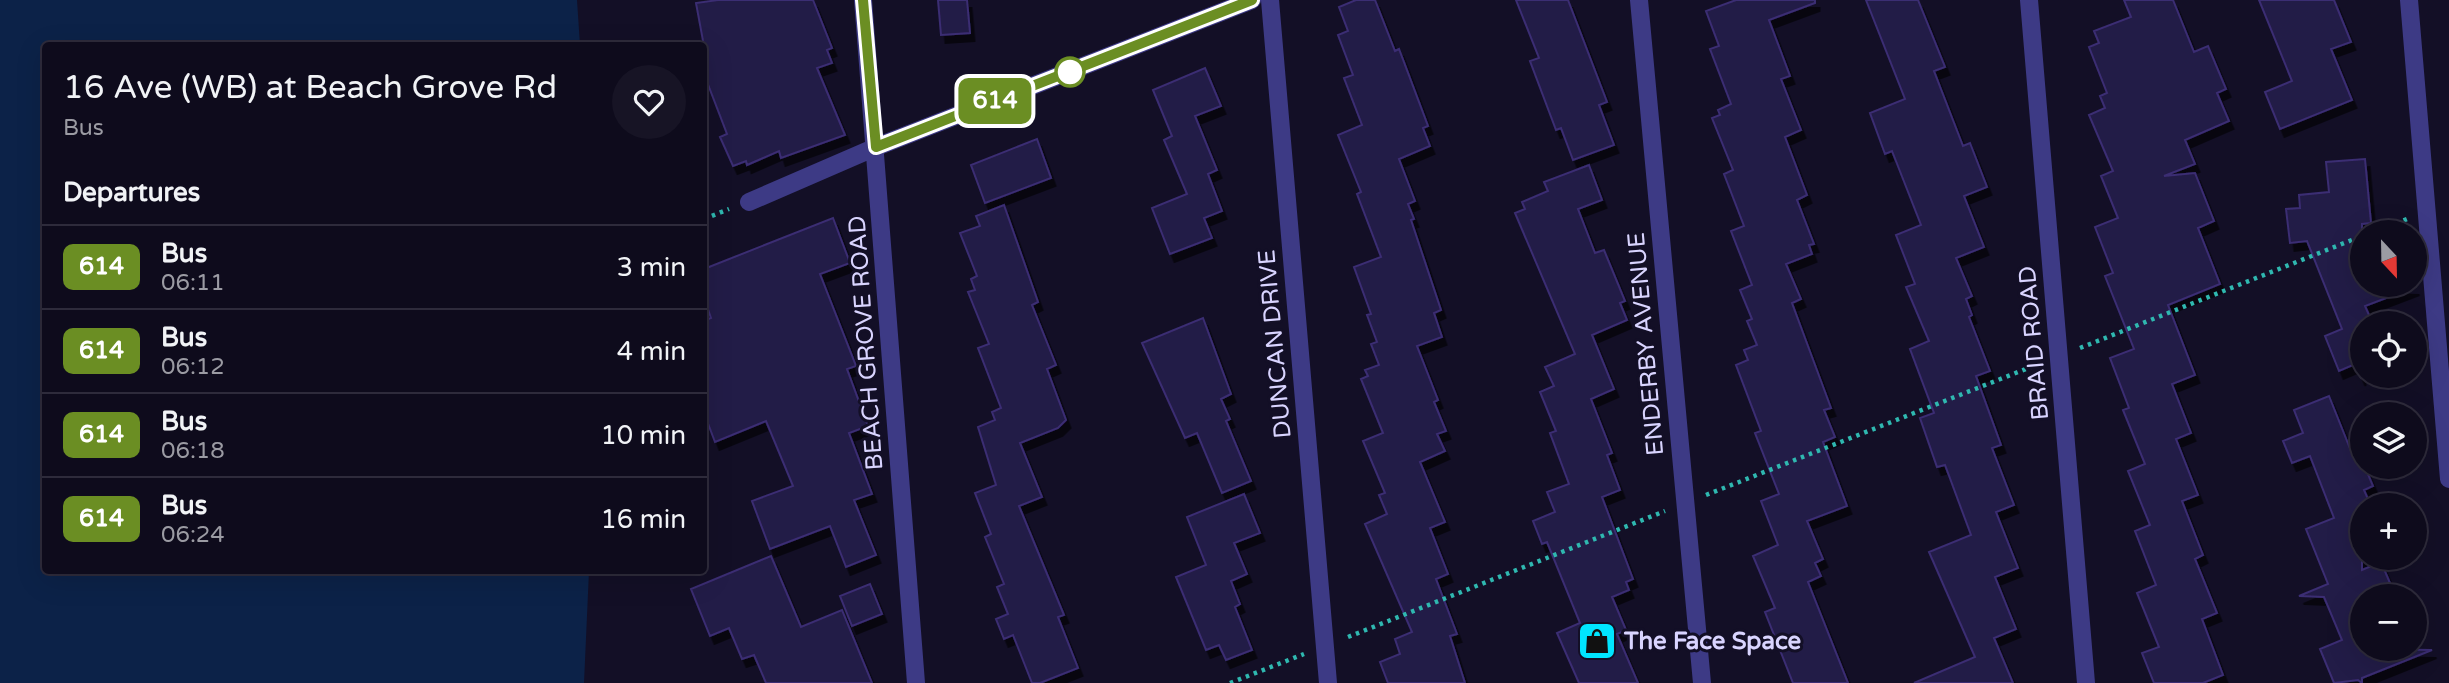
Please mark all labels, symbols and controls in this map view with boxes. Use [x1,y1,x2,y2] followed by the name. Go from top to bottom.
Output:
[1055,57,1085,87] unlabelled marker
[612,65,686,139] button: heart
[63,68,557,107] text: 16 Ave (WB) at Beach Grove Rd
[955,78,1035,124] line badge: 614
[972,86,1018,115] text: 614
[63,114,104,142] text: Bus
[63,177,200,208] text: Departures
[843,215,889,471] street label: BEACH GROVE ROAD
[2350,220,2427,298] north arrow
[2350,220,2427,661] map controls
[1622,231,1670,457] street label: ENDERBY AVENUE
[161,238,207,269] text: Bus
[1252,248,1298,440] street label: DUNCAN DRIVE
[79,252,124,281] text: 614
[617,252,686,283] text: 3 min
[2013,265,2055,421] street label: BRAID ROAD
[161,269,225,297] text: 06:11
[2350,311,2427,388] button: locate
[161,322,207,353] text: Bus
[79,336,124,365] text: 614
[617,336,686,367] text: 4 min
[161,353,225,381] text: 06:12
[2350,402,2427,479] button: layers
[161,406,207,437] text: Bus
[79,420,124,449] text: 614
[600,420,686,451] text: 10 min
[161,437,225,465] text: 06:18
[161,490,207,521] text: Bus
[2350,493,2427,570] button: +
[79,504,124,533] text: 614
[600,504,686,535] text: 16 min
[161,521,225,549] text: 06:24
[2350,584,2427,661] button: −
[1576,620,1618,662] shop icon: The Face Space
[1623,627,1802,656] place label: The Face Space

